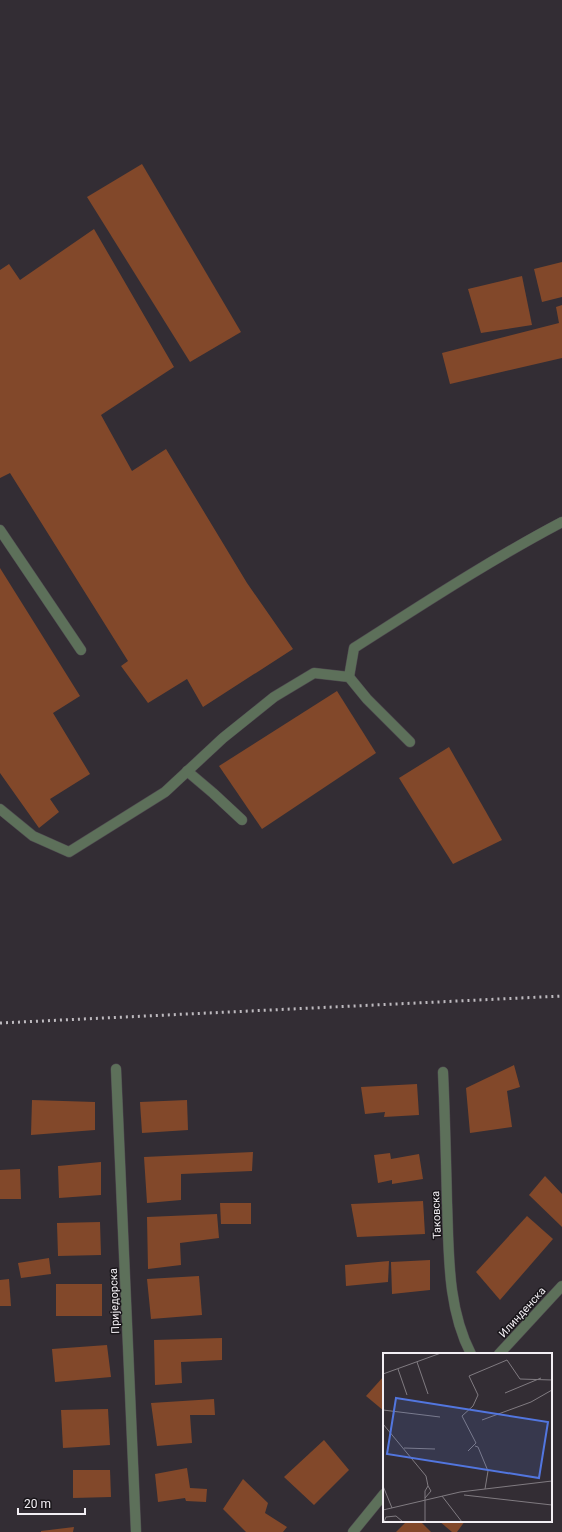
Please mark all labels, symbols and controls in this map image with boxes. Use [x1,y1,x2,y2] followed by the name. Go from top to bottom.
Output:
[429,1191,444,1239] street label: Таковска
[107,1268,122,1334] street label: Приједорска
[496,1284,548,1340] street label: Илинденска
[383,1353,552,1522] inset map
[18,1490,85,1516] scale bar
[24,1497,51,1511] text: 20 m

